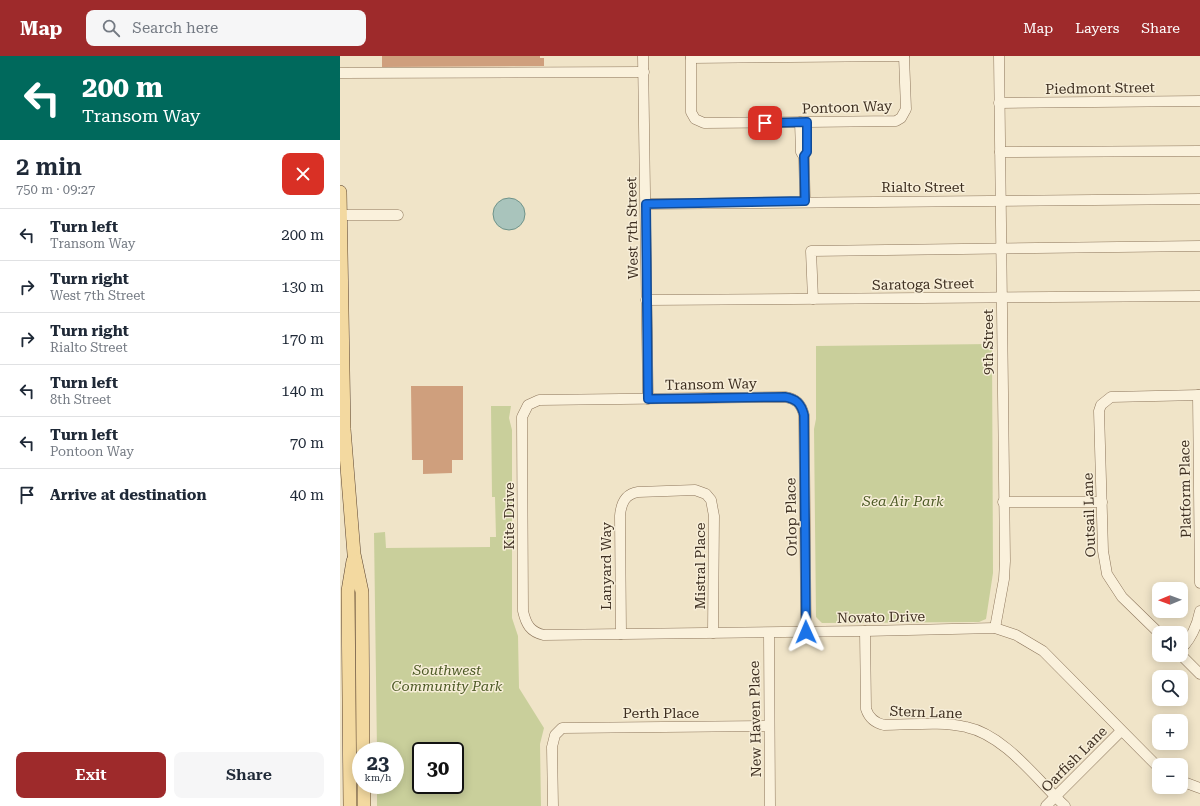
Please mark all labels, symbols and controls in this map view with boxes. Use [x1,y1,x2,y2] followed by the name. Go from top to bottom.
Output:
[86,10,366,46] search box
[20,17,62,40] text: Map
[100,17,122,39] icon: search
[132,19,218,37] text: Search here
[1023,20,1053,36] text: Map
[1075,20,1119,36] text: Layers
[1141,20,1180,36] text: Share
[82,71,163,104] text: 200 m
[16,72,68,124] icon: left
[1045,79,1155,97] street label: Piedmont Street
[802,97,893,117] street label: Pontoon Way
[82,105,200,126] text: Transom Way
[748,106,782,140] pin
[754,112,776,134] icon: arrive
[16,153,82,181] text: 2 min
[282,153,324,195] button: close
[623,177,641,279] street label: West 7th Street
[881,179,965,195] street label: Rialto Street
[16,182,95,197] text: 750 m · 09:27
[50,218,118,236] text: Turn left
[16,224,38,246] icon: left
[281,226,324,244] text: 200 m
[50,236,136,251] text: Transom Way
[50,270,129,288] text: Turn right
[872,275,974,293] street label: Saratoga Street
[16,276,38,298] icon: right
[281,278,324,296] text: 130 m
[50,288,145,303] text: West 7th Street
[980,309,996,375] street label: 9th Street
[50,322,129,340] text: Turn right
[16,328,38,350] icon: right
[281,330,324,348] text: 170 m
[50,340,128,355] text: Rialto Street
[50,374,118,392] text: Turn left
[665,375,758,393] street label: Transom Way
[16,380,38,402] icon: left
[281,382,324,400] text: 140 m
[50,392,111,407] text: 8th Street
[50,426,118,444] text: Turn left
[16,432,38,454] icon: left
[290,434,324,452] text: 70 m
[1176,439,1194,538] street label: Platform Place
[50,444,134,459] text: Pontoon Way
[1080,472,1098,558] street label: Outsail Lane
[782,477,800,556] street label: Orlop Place
[501,482,517,550] street label: Kite Drive
[16,484,38,506] icon: arrive
[50,486,206,504] text: Arrive at destination
[290,486,324,504] text: 40 m
[861,493,944,509] park label: Sea Air Park
[598,521,614,610] street label: Lanyard Way
[692,522,708,610] street label: Mistral Place
[1152,582,1188,618] north arrow
[1152,582,1188,794] map controls
[837,608,926,626] street label: Novato Drive
[785,611,827,653] position arrow
[1152,626,1188,662] button: sound
[746,660,764,778] street label: New Haven Place
[392,662,503,694] park label: Southwest Community Park
[1152,670,1188,706] button: search
[889,703,963,721] street label: Stern Lane
[623,705,699,721] street label: Perth Place
[1152,714,1188,750] button: +
[1038,723,1110,795] street label: Oarfish Lane
[412,742,464,794] speed limit sign: 30
[367,751,389,775] text: 23
[16,752,166,798] button: Exit
[174,752,324,798] button: Share
[1152,758,1188,794] button: −
[365,772,391,783] text: km/h

